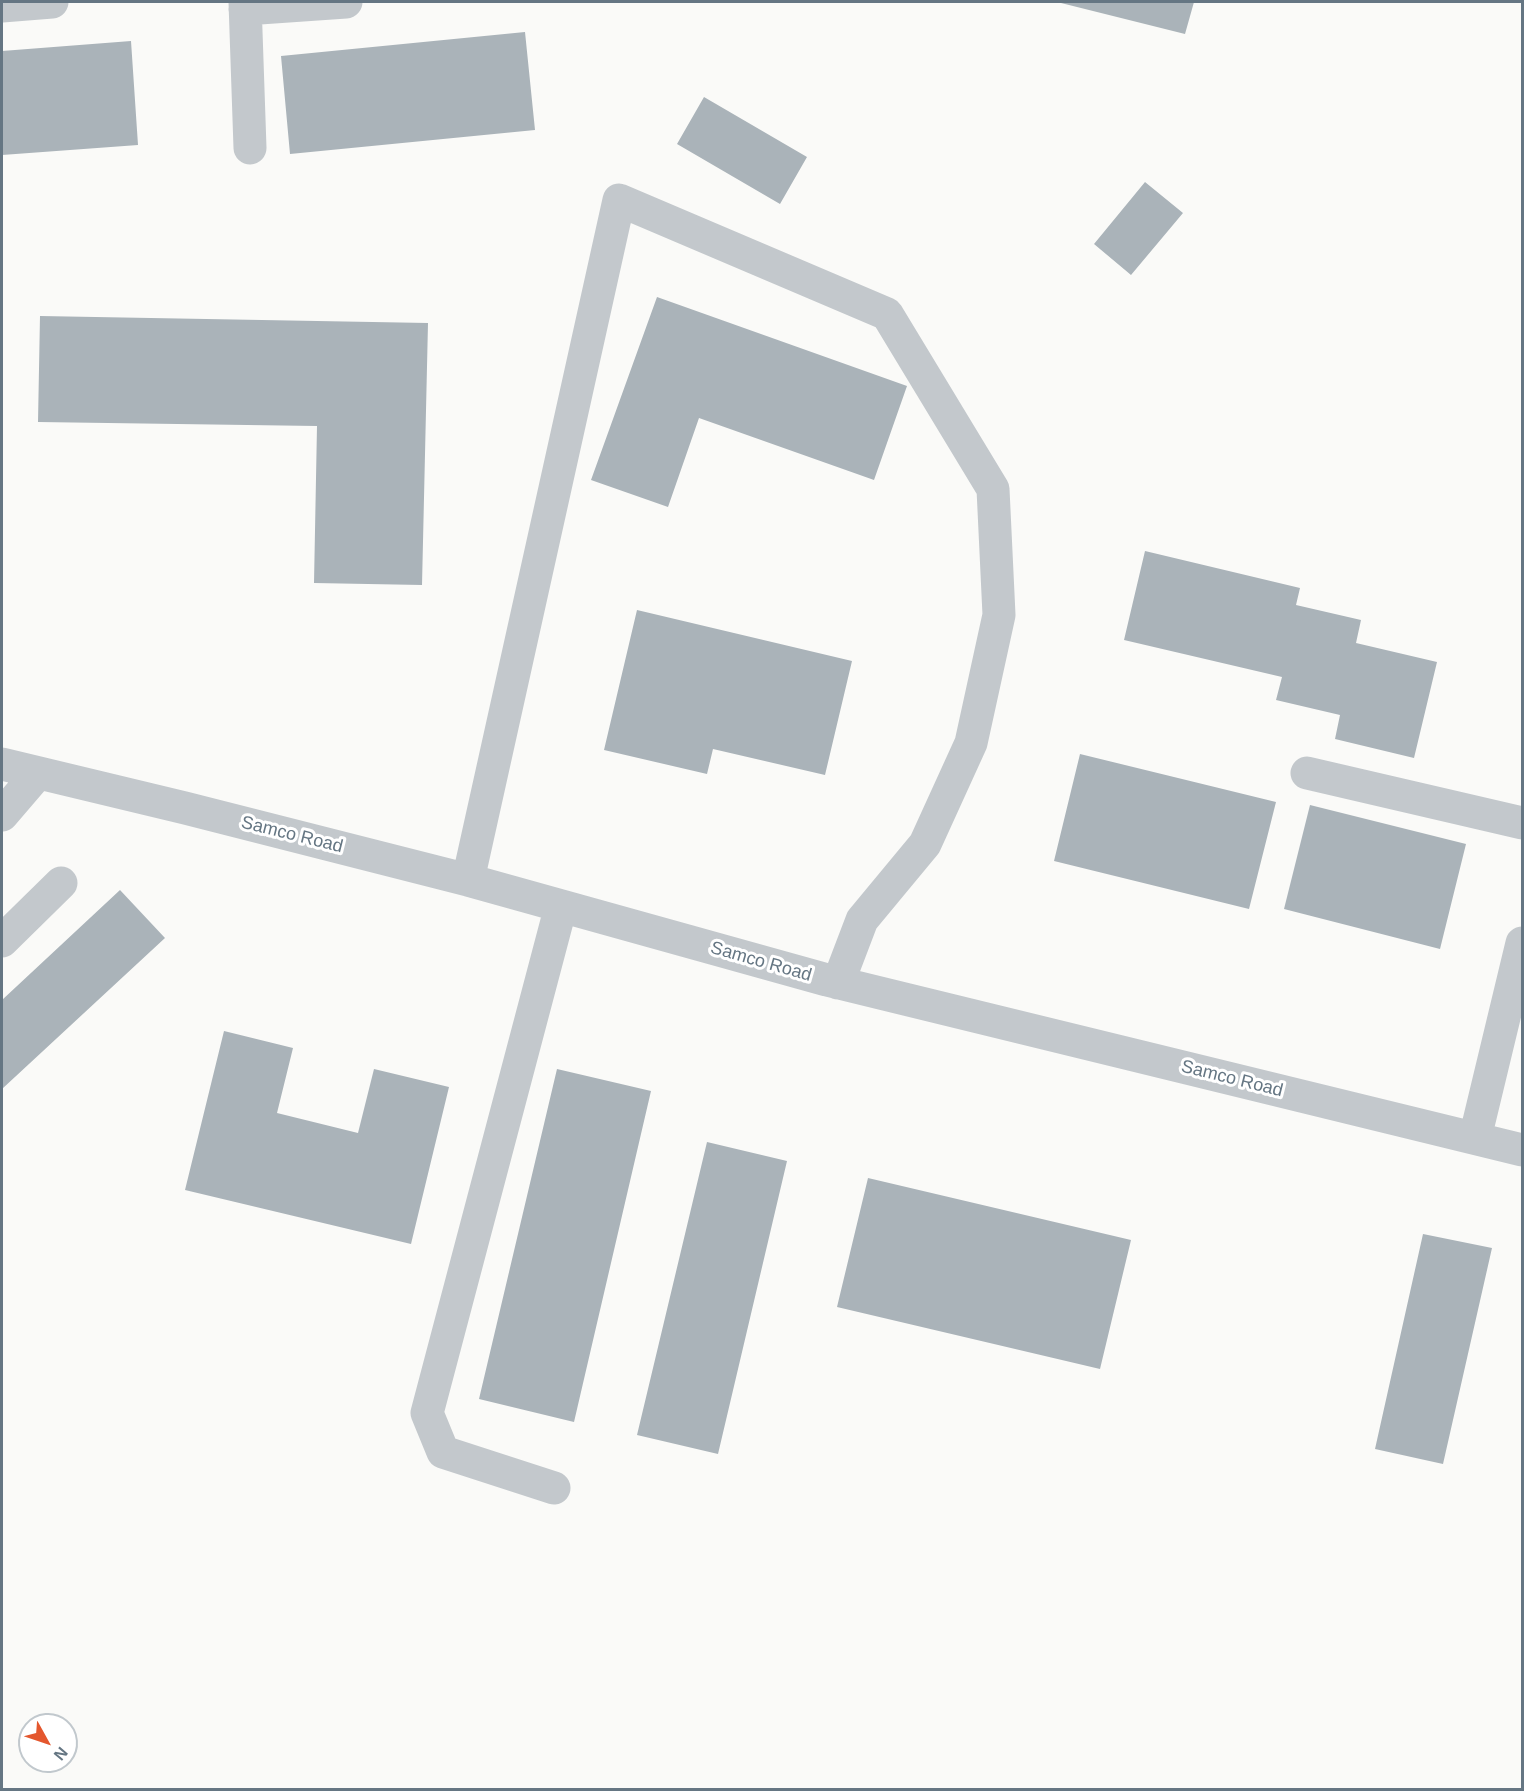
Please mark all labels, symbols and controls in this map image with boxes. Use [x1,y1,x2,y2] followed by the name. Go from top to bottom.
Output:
[239,812,345,858] street label: Samco Road
[708,937,814,987] street label: Samco Road
[1179,1056,1285,1102] street label: Samco Road
[18,1713,78,1773] north arrow
[50,1744,71,1763] text: N

